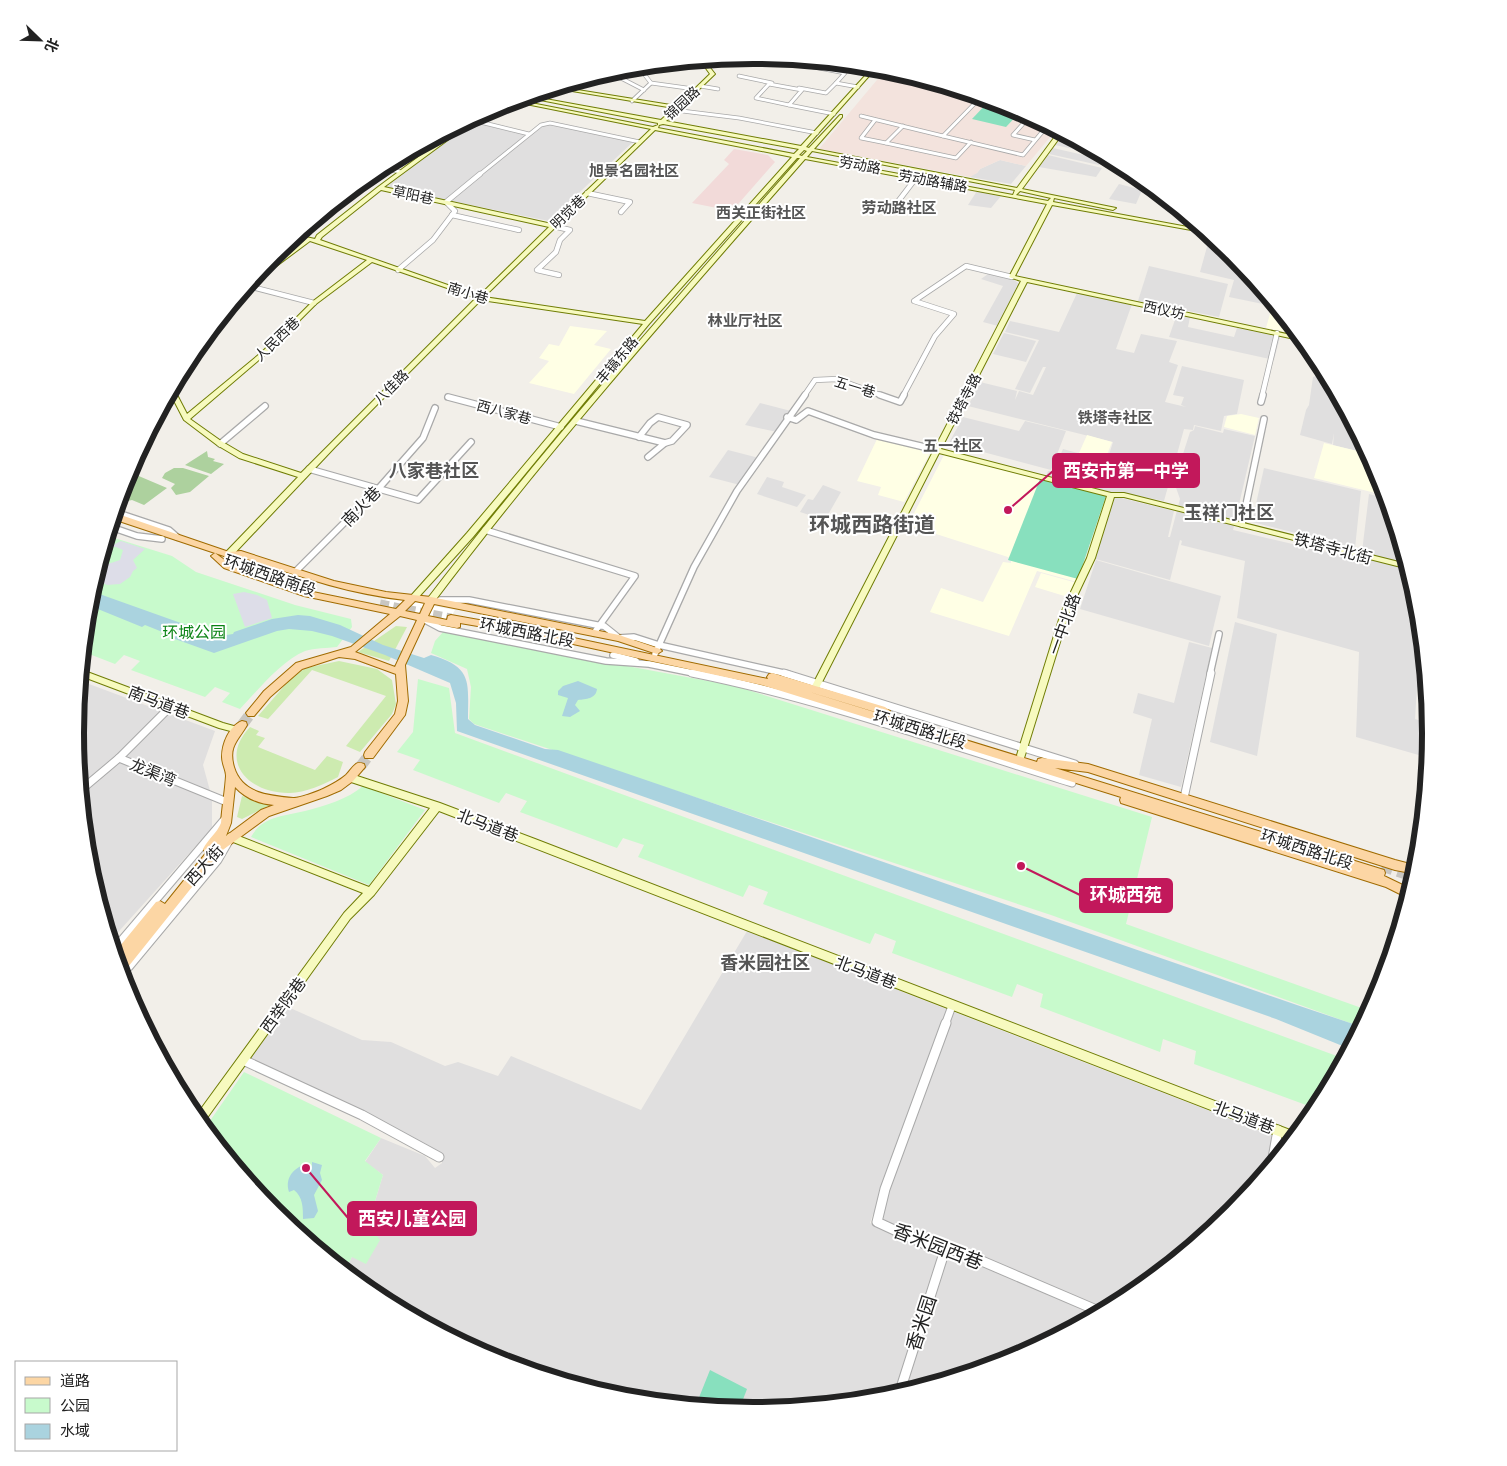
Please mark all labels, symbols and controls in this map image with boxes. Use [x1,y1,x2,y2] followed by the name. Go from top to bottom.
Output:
[15,15,65,65] north arrow
[42,36,62,55] text: 北
[661,83,703,123] street label: 锦园路
[838,153,882,177] street label: 劳动路
[589,162,679,180] district label: 旭景名园社区
[897,167,969,195] street label: 劳动路辅路
[391,183,435,207] street label: 草阳巷
[547,192,589,232] street label: 明觉巷
[861,199,937,217] district label: 劳动路社区
[716,204,806,222] district label: 西关正街社区
[446,279,490,307] street label: 南小巷
[1142,298,1186,322] street label: 西仪坊
[707,312,783,330] district label: 林业厅社区
[251,314,303,364] street label: 人民西巷
[593,333,641,387] street label: 丰镐东路
[370,366,412,408] street label: 八佳路
[944,371,984,427] street label: 铁塔寺路
[833,373,877,401] street label: 五一巷
[475,397,533,427] street label: 西八家巷
[1077,409,1153,427] district label: 铁塔寺社区
[923,437,983,455] district label: 五一社区
[1053,454,1199,487] callout: 西安市第一中学
[389,460,479,481] district label: 八家巷社区
[1063,460,1189,481] text: 西安市第一中学
[338,482,385,530] street label: 南火巷
[1184,502,1274,523] district label: 玉祥门社区
[809,513,935,537] district label: 环城西路街道
[1292,529,1374,568] street label: 铁塔寺北街
[221,551,318,600] street label: 环城西路南段
[1045,591,1084,657] street label: 一中北路
[478,614,576,651] street label: 环城西路北段
[162,623,226,642] park label: 环城公园
[126,682,192,723] street label: 南马道巷
[871,706,969,753] street label: 环城西路北段
[127,755,179,790] street label: 龙渠湾
[455,805,521,846] street label: 北马道巷
[1258,826,1355,873] street label: 环城西路北段
[181,841,227,890] street label: 西大街
[1080,879,1172,912] callout: 环城西苑
[1090,884,1162,905] text: 环城西苑
[720,952,810,973] district label: 香米园社区
[833,952,899,993] street label: 北马道巷
[257,974,310,1037] street label: 西举院巷
[1211,1097,1277,1138] street label: 北马道巷
[348,1202,476,1235] callout: 西安儿童公园
[358,1208,466,1229] text: 西安儿童公园
[890,1219,986,1273] street label: 香米园西巷
[902,1292,940,1354] street label: 香米园
[15,1361,178,1451] legend
[60,1372,90,1390] text: 道路
[60,1397,90,1415] text: 公园
[60,1422,90,1440] text: 水域

